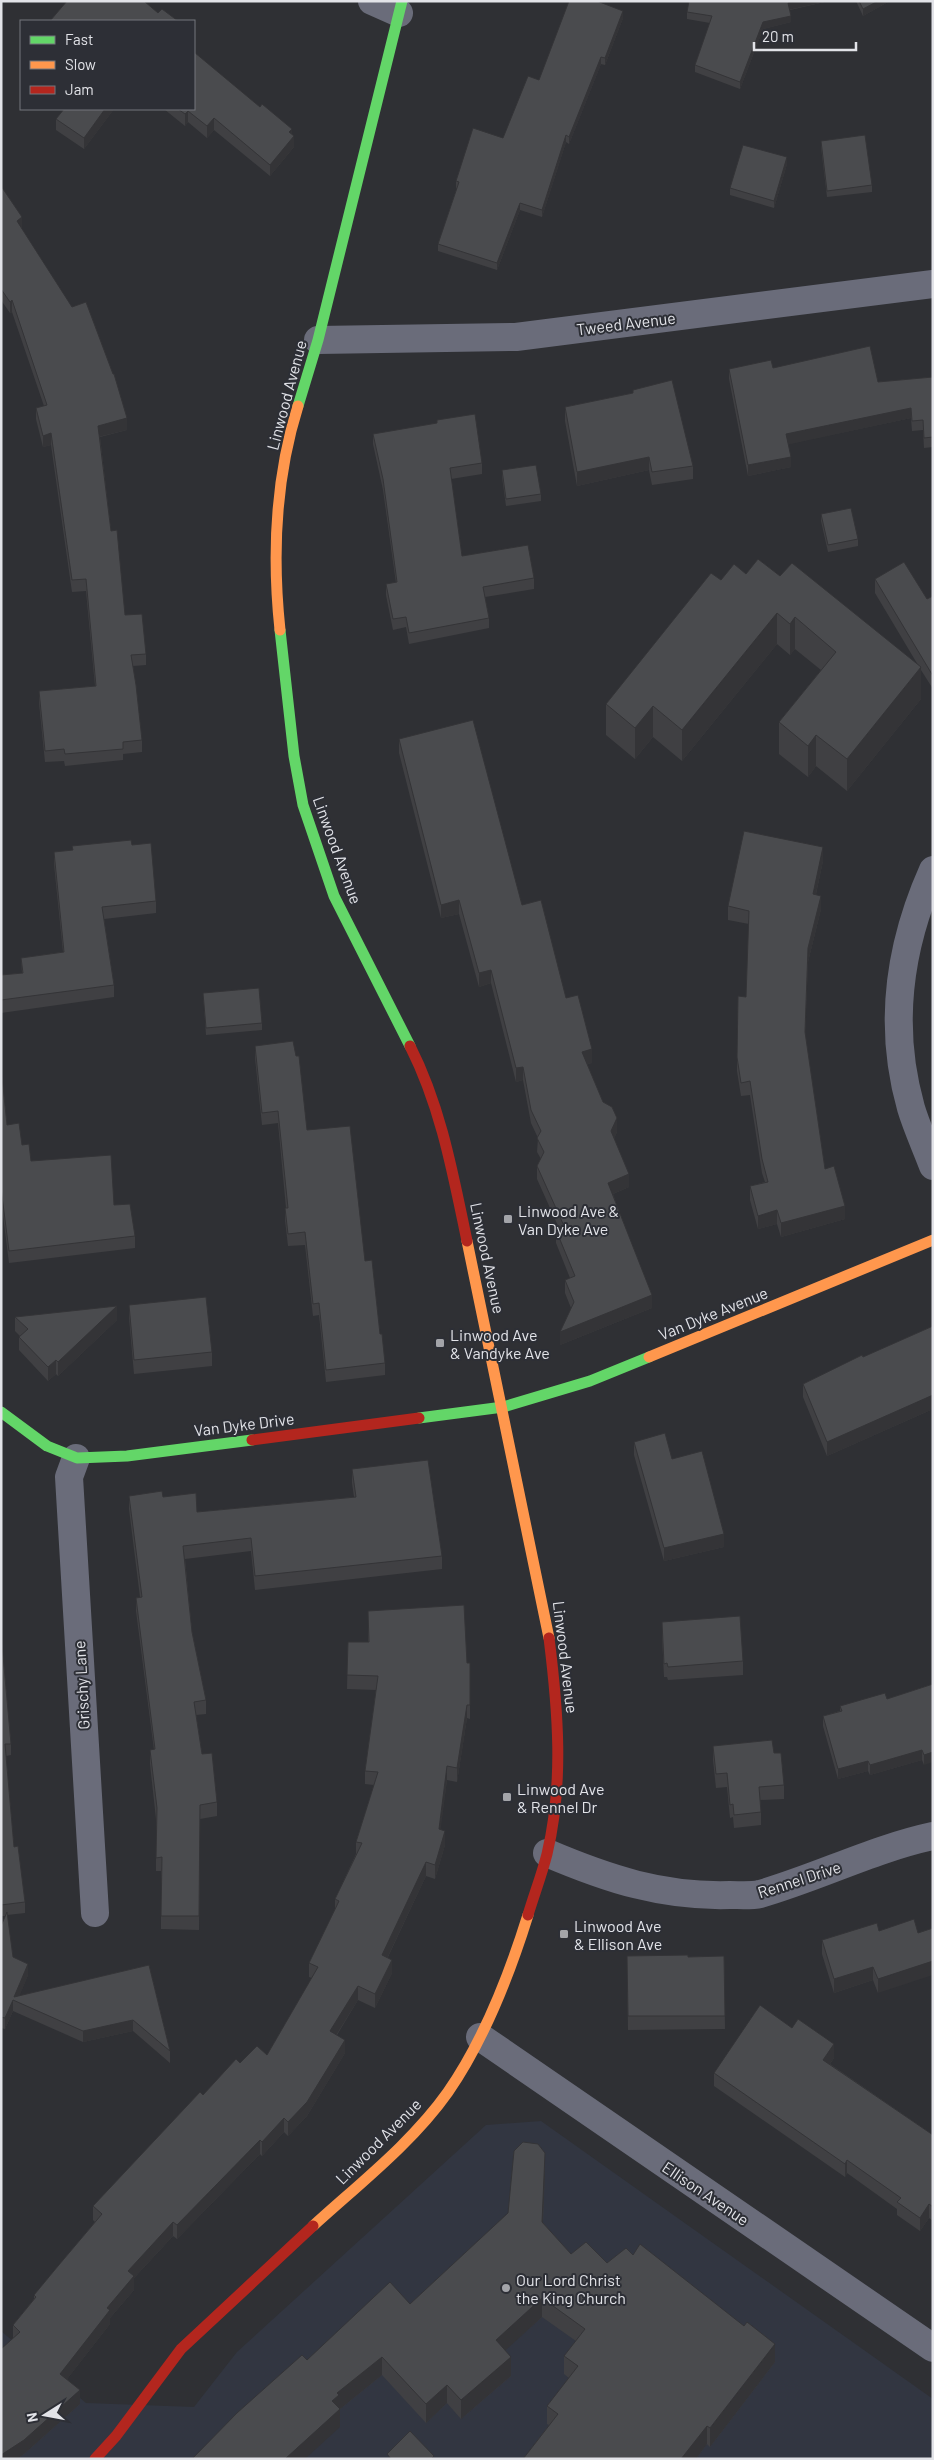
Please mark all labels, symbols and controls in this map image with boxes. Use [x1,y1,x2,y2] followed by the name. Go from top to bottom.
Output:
[20,20,195,110] legend
[754,20,856,52] scale bar
[762,27,794,45] text: 20 m
[65,30,93,48] text: Fast
[65,55,96,73] text: Slow
[65,80,94,98] text: Jam
[575,307,677,339] street label: Tweed Avenue
[262,338,310,452] street label: Linwood Avenue
[310,794,366,906] street label: Linwood Avenue
[467,1201,509,1315] street label: Linwood Avenue
[518,1201,619,1238] place label: Linwood Ave & Van Dyke Ave
[502,1213,514,1225] marker: Linwood Ave & Van Dyke Ave
[656,1282,770,1344] street label: Van Dyke Avenue
[450,1325,550,1362] place label: Linwood Ave & Vandyke Ave
[434,1337,446,1349] marker: Linwood Ave & Vandyke Ave
[193,1408,295,1440] street label: Van Dyke Drive
[550,1600,582,1714] street label: Linwood Avenue
[69,1640,93,1730] street label: Grischy Lane
[517,1779,604,1816] place label: Linwood Ave & Rennel Dr
[501,1791,513,1803] marker: Linwood Ave & Rennel Dr
[755,1857,843,1901] street label: Rennel Drive
[574,1916,662,1953] place label: Linwood Ave & Ellison Ave
[558,1928,570,1940] marker: Linwood Ave & Ellison Ave
[331,2094,425,2188] street label: Linwood Avenue
[659,2157,753,2229] street label: Ellison Avenue
[516,2270,626,2307] place label: Our Lord Christ the King Church
[500,2282,512,2294] marker: Our Lord Christ the King Church
[20,2390,70,2440] north arrow
[23,2411,41,2424] text: N

